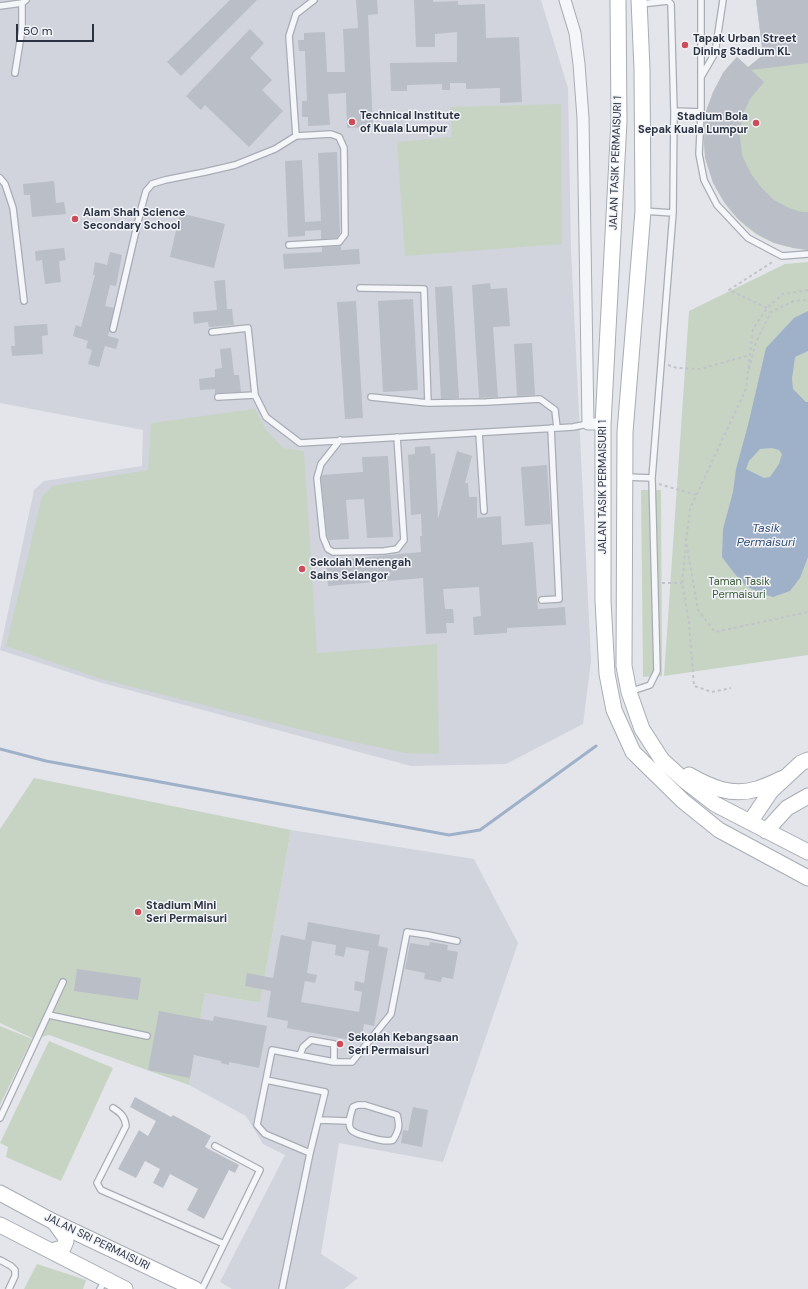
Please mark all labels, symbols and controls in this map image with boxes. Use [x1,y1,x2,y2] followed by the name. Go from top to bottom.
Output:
[18,16,96,42] scale bar
[23,23,52,39] text: 50 m
[693,32,796,58] place label: Tapak Urban Street Dining Stadium KL
[680,40,690,50] marker: Tapak Urban Street Dining Stadium KL
[607,96,625,230] street label: JALAN TASIK PERMAISURI 1
[360,109,460,135] place label: Technical Institute of Kuala Lumpur
[638,110,748,136] place label: Stadium Bola Sepak Kuala Lumpur
[347,117,357,127] marker: Technical Institute of Kuala Lumpur
[751,118,761,128] marker: Stadium Bola Sepak Kuala Lumpur
[83,206,185,232] place label: Alam Shah Science Secondary School
[70,214,80,224] marker: Alam Shah Science Secondary School
[596,420,610,554] street label: JALAN TASIK PERMAISURI 1
[737,522,795,550] water label: Tasik Permaisuri
[310,556,411,582] place label: Sekolah Menengah Sains Selangor
[297,564,307,574] marker: Sekolah Menengah Sains Selangor
[708,575,770,601] park label: Taman Tasik Permaisuri
[146,899,227,925] place label: Stadium Mini Seri Permaisuri
[133,907,143,917] marker: Stadium Mini Seri Permaisuri
[348,1031,458,1057] place label: Sekolah Kebangsaan Seri Permaisuri
[335,1039,345,1049] marker: Sekolah Kebangsaan Seri Permaisuri
[42,1211,152,1273] street label: JALAN SRI PERMAISURI

